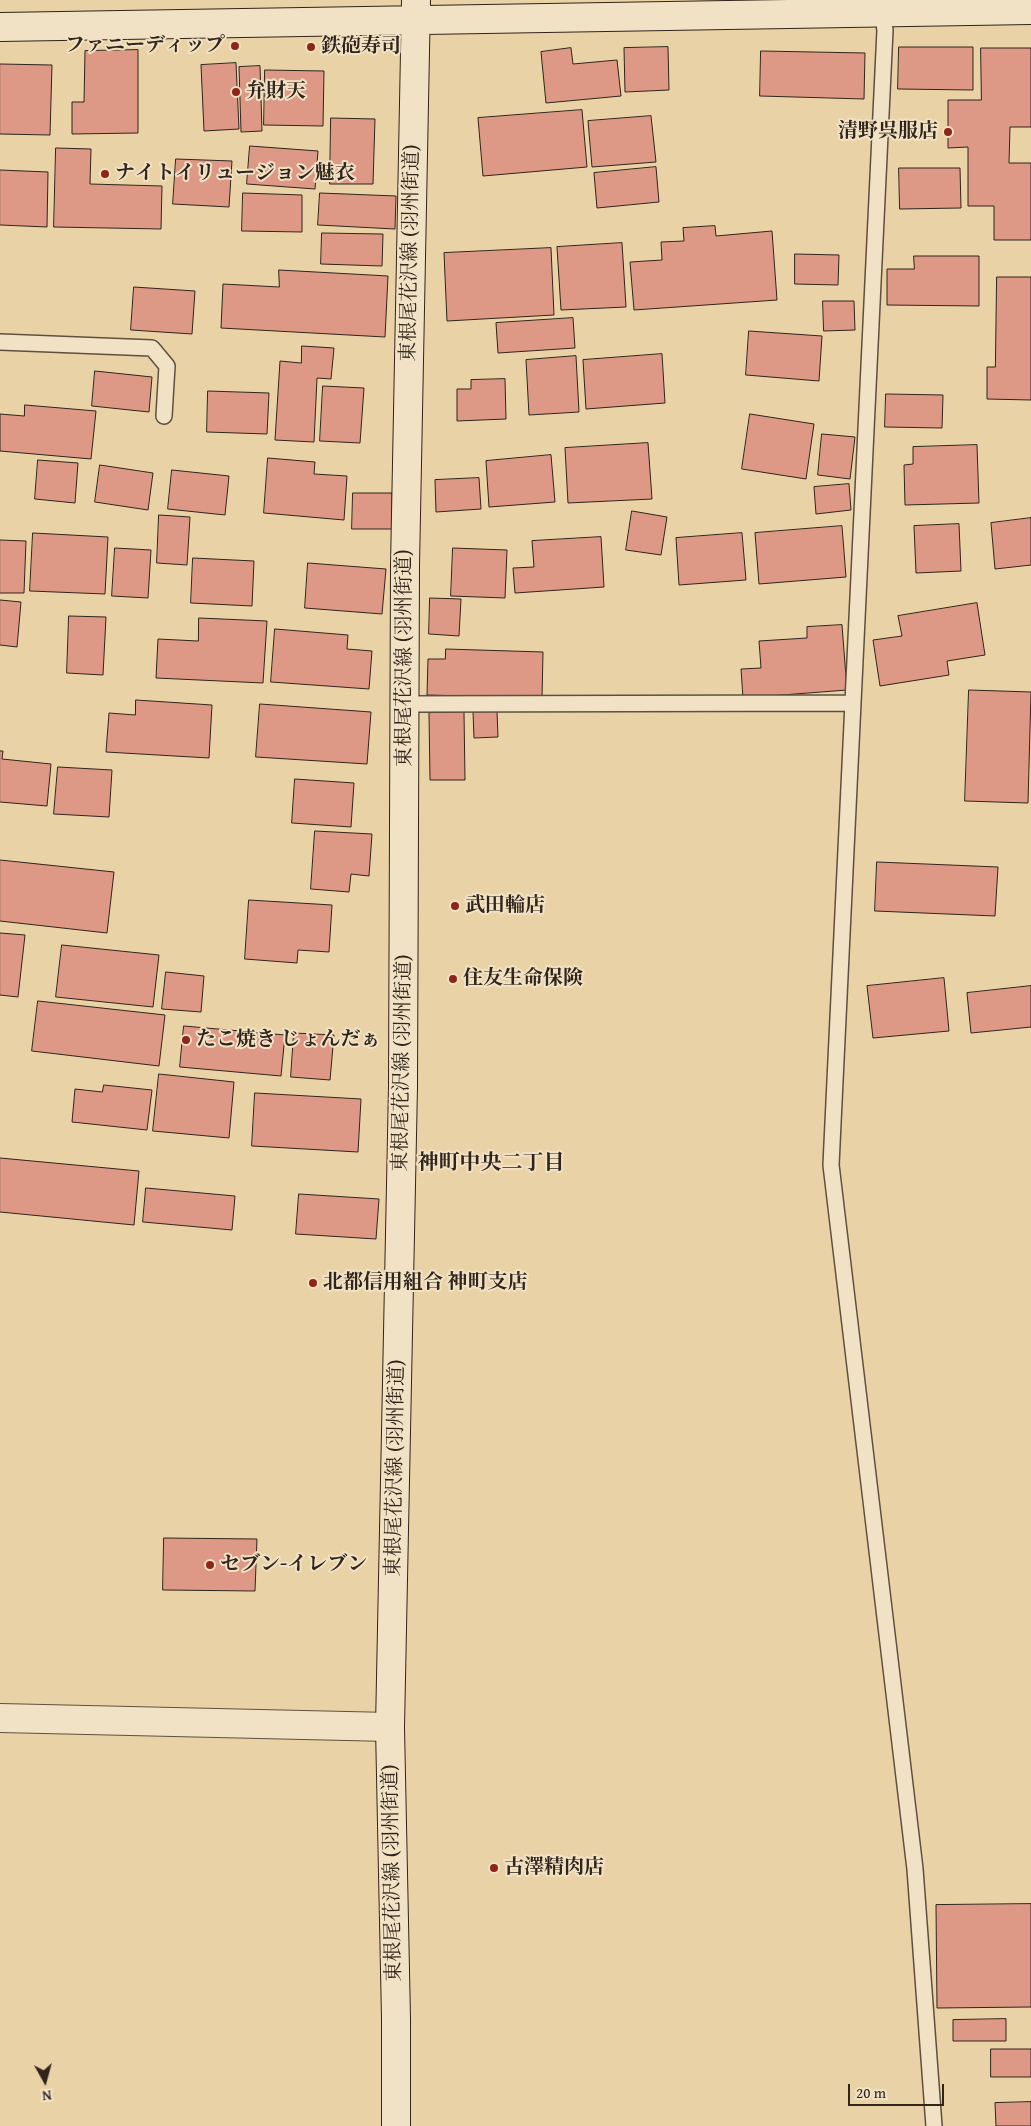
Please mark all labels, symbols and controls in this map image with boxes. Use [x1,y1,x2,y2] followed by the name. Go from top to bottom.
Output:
[65,34,225,58] place label: ファニーディップ
[321,35,401,59] place label: 鉄砲寿司
[229,40,241,52] marker: ファニーディップ
[305,41,317,53] marker: 鉄砲寿司
[246,80,306,104] place label: 弁財天
[230,86,242,98] marker: 弁財天
[838,120,938,144] place label: 清野呉服店
[942,126,954,138] marker: 清野呉服店
[397,144,425,362] street label: 東根尾花沢線 (羽州街道)
[115,162,355,186] place label: ナイトイリュージョン魅衣
[99,168,111,180] marker: ナイトイリュージョン魅衣
[393,549,417,767] street label: 東根尾花沢線 (羽州街道)
[465,894,545,918] place label: 武田輪店
[449,900,461,912] marker: 武田輪店
[389,954,417,1172] street label: 東根尾花沢線 (羽州街道)
[463,967,583,991] place label: 住友生命保険
[447,973,459,985] marker: 住友生命保険
[196,1028,380,1052] place label: たこ焼き じょんだぁ
[180,1034,192,1046] marker: たこ焼き じょんだぁ
[418,1151,564,1177] district label: 神町中央二丁目
[323,1271,527,1295] place label: 北都信用組合 神町支店
[307,1277,319,1289] marker: 北都信用組合 神町支店
[382,1359,410,1577] street label: 東根尾花沢線 (羽州街道)
[220,1553,367,1577] place label: セブン-イレブン
[204,1559,216,1571] marker: セブン-イレブン
[379,1764,407,1982] street label: 東根尾花沢線 (羽州街道)
[504,1856,604,1880] place label: 古澤精肉店
[488,1862,500,1874] marker: 古澤精肉店
[20,2056,70,2106] north arrow
[851,2074,947,2106] scale bar
[856,2082,886,2103] text: 20 m
[41,2085,53,2106] text: N

